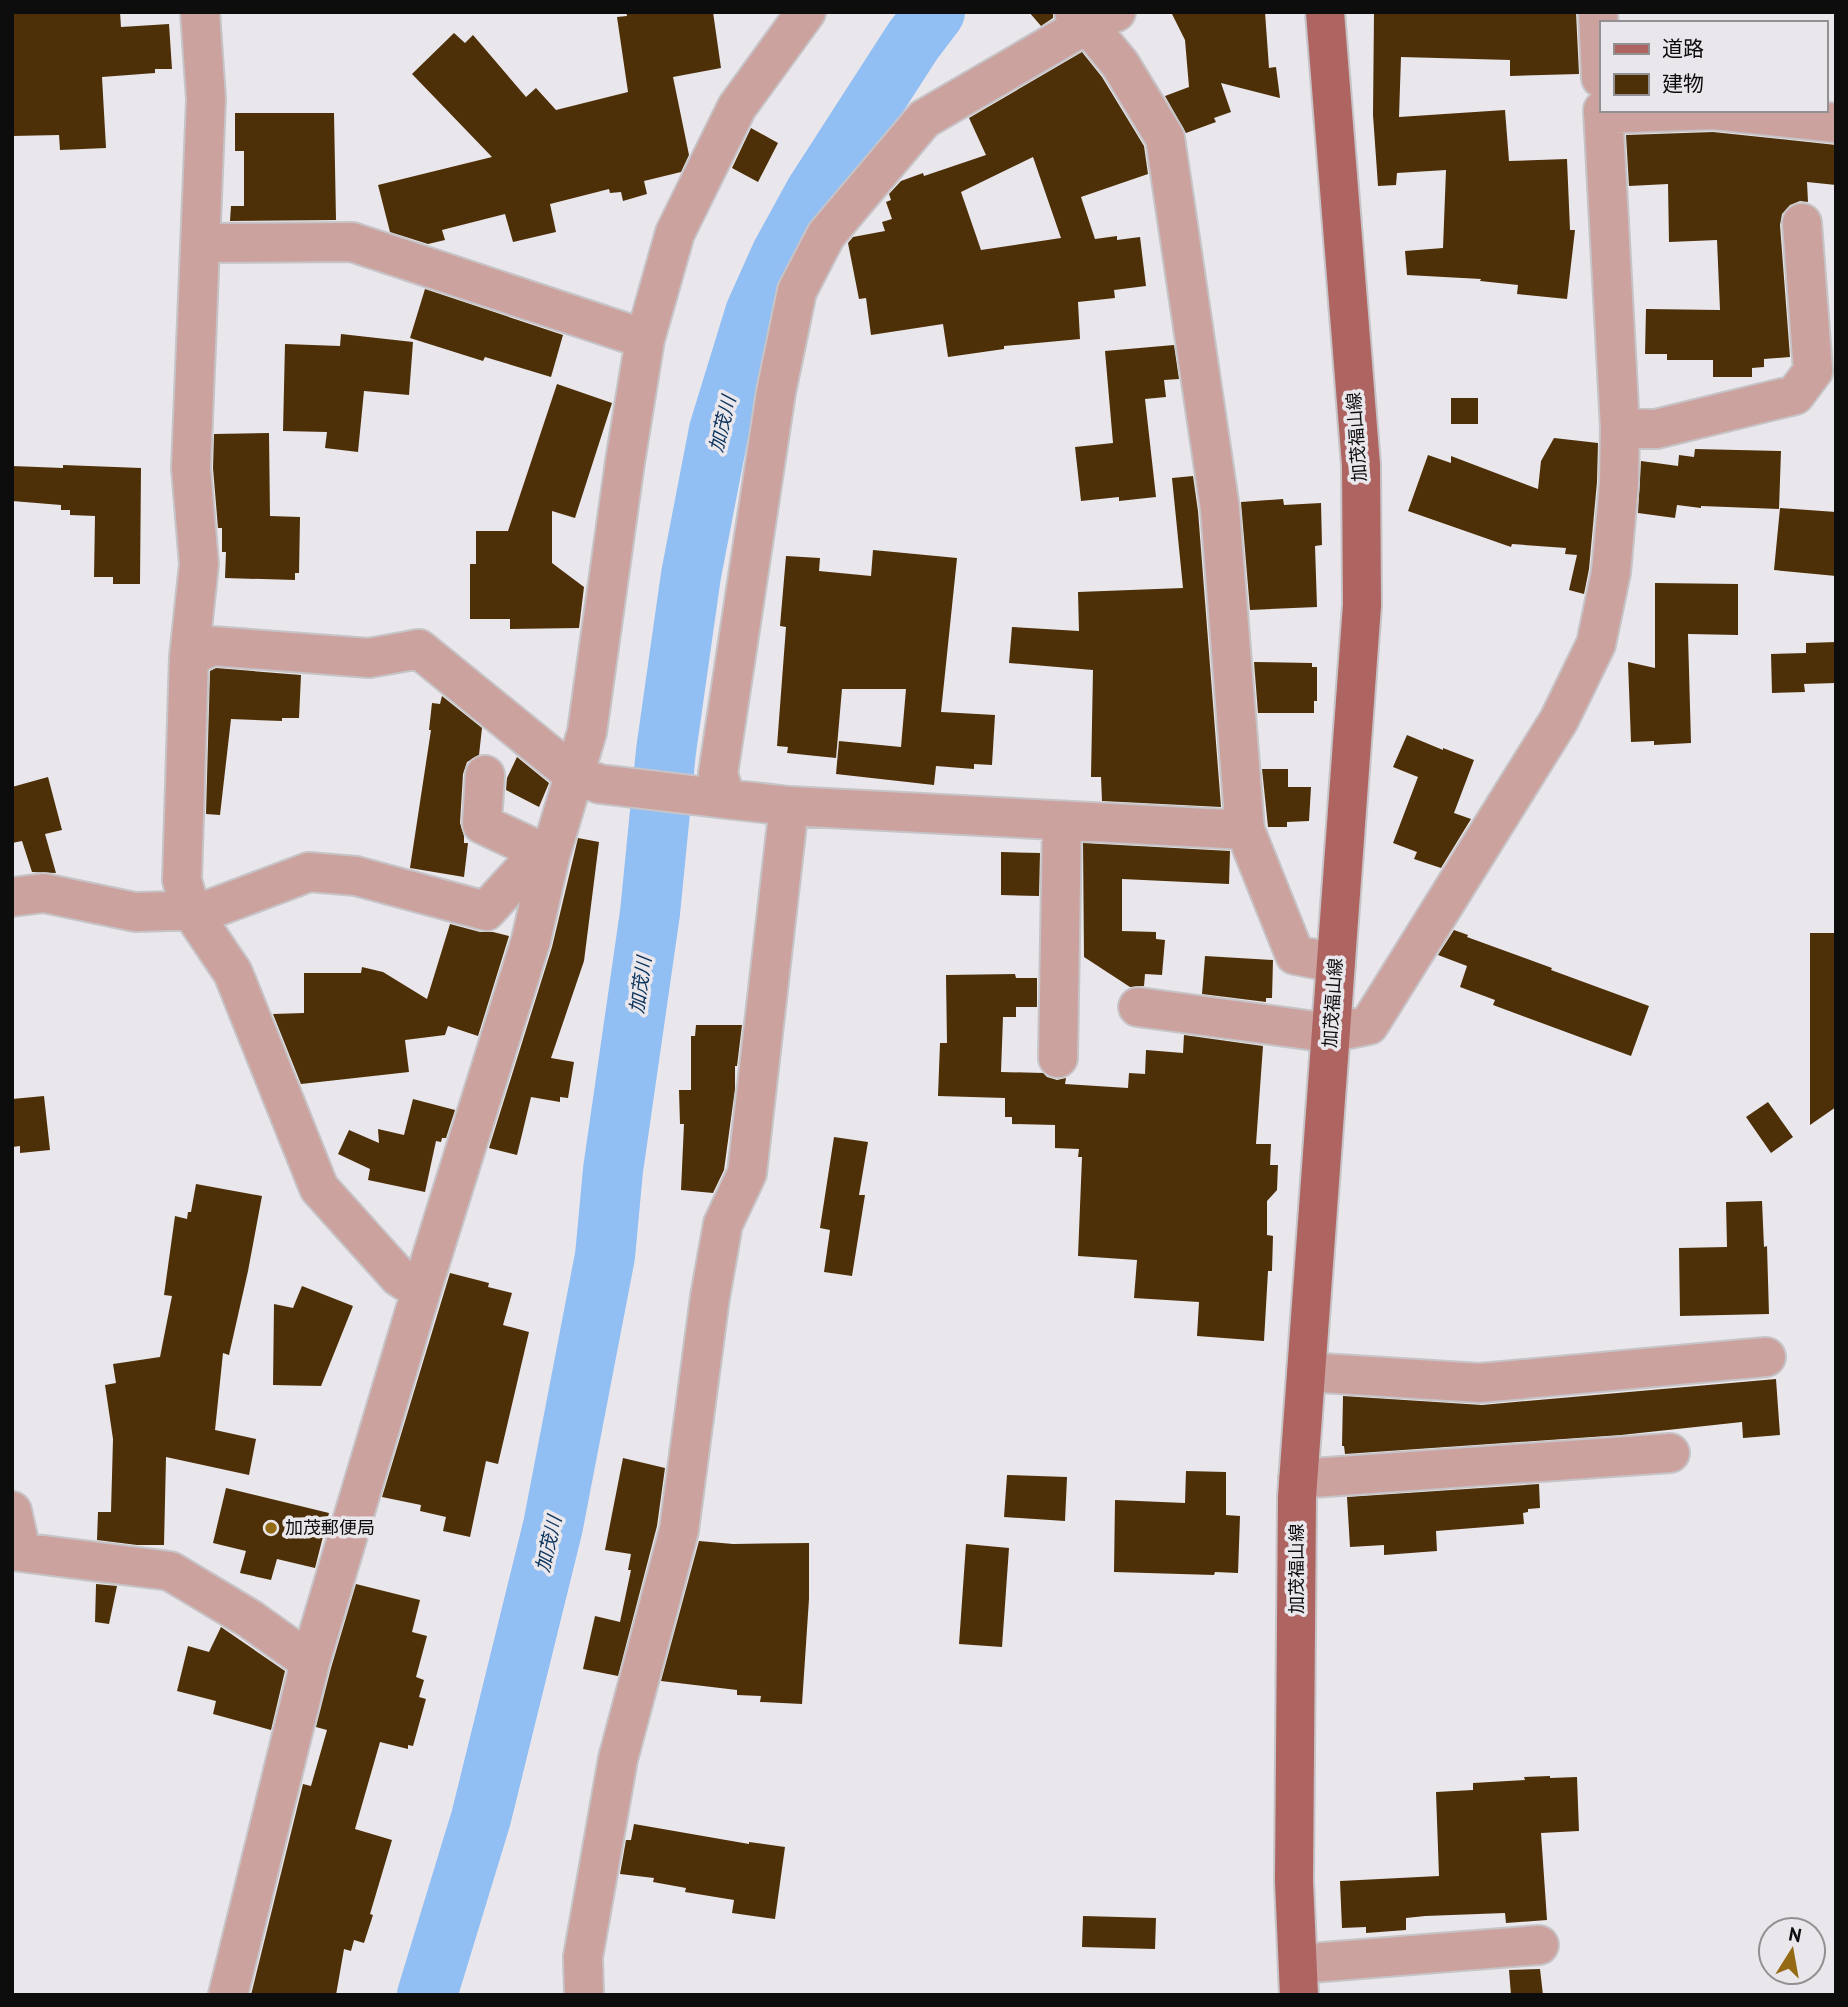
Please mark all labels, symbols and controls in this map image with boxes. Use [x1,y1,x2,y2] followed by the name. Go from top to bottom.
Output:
[1600,21,1827,112] legend
[1662,35,1704,62] text: 道路
[1662,70,1704,97] text: 建物
[1342,391,1371,483] street label: 加茂福山線
[703,392,741,455] water label: 加茂川
[624,953,656,1015] water label: 加茂川
[1318,957,1347,1049] street label: 加茂福山線
[530,1512,567,1574] water label: 加茂川
[285,1516,375,1539] place label: 加茂郵便局
[263,1520,279,1536] marker: 加茂郵便局
[1285,1524,1308,1614] street label: 加茂福山線
[1757,1916,1827,1986] north arrow
[1787,1921,1804,1947] text: N

